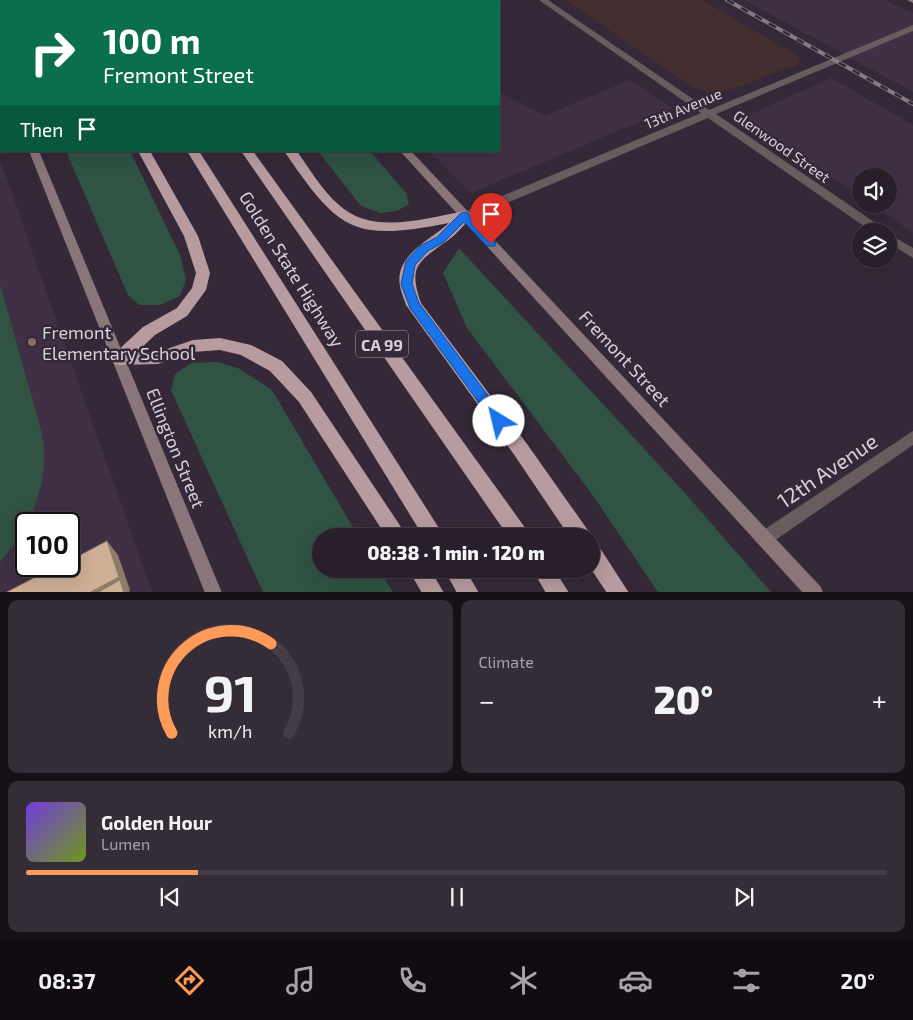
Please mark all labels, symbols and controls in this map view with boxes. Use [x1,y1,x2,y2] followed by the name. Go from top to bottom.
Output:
[103,19,201,61] text: 100 m
[20,20,85,85] icon: right
[103,61,254,87] text: Fremont Street
[642,84,724,132] street label: 13th Avenue
[730,106,834,186] street label: Glenwood Street
[73,115,101,143] icon: arrive
[20,118,63,141] text: Then
[852,168,897,268] map controls
[852,168,897,213] button: sound
[235,187,349,351] street label: Golden State Highway
[470,193,512,244] pin
[477,200,505,228] icon: arrive
[852,223,897,268] button: layers
[575,305,675,411] street label: Fremont Street
[42,321,196,364] place label: Fremont Elementary School
[356,330,408,358] road number: CA 99
[26,336,38,348] marker: Fremont Elementary School
[142,385,210,511] street label: Ellington Street
[472,394,524,446] position arrow
[772,428,882,512] street label: 12th Avenue
[15,512,80,577] speed limit sign: 100
[367,541,545,564] text: 08:38 · 1 min · 120 m
[479,652,534,671] text: Climate
[204,660,257,722] text: 91
[653,676,713,722] text: 20°
[479,683,495,717] text: −
[872,683,887,717] text: +
[208,720,252,742] text: km/h
[101,811,212,834] text: Golden Hour
[101,834,150,853] text: Lumen
[156,883,184,911] icon: previous
[443,883,471,911] icon: pause
[730,883,758,911] icon: next
[172,963,207,998] icon: directions
[283,963,318,998] icon: music
[395,963,430,998] icon: phone
[506,963,541,998] icon: climate
[618,963,653,998] icon: car
[729,963,764,998] icon: filters
[38,967,96,993] text: 08:37
[841,967,875,993] text: 20°

